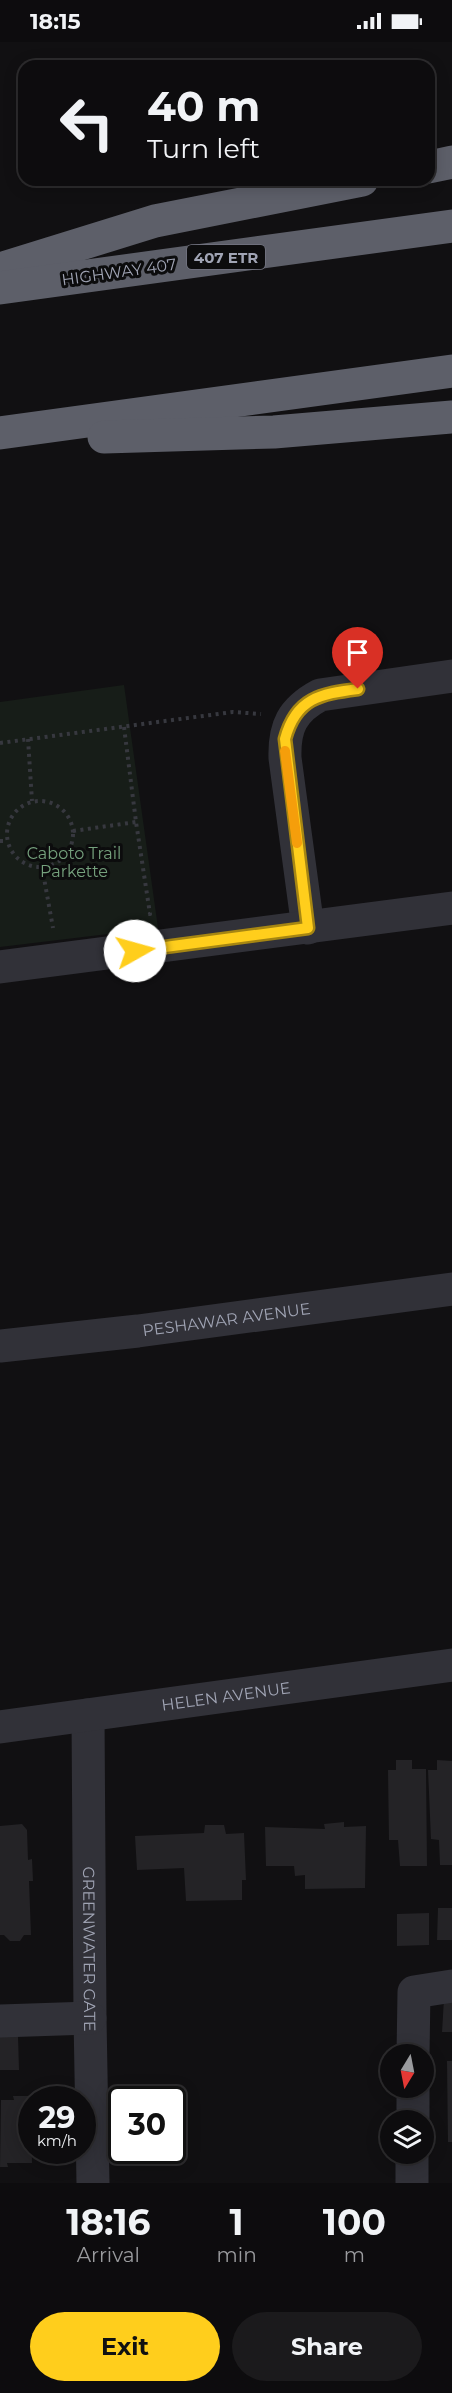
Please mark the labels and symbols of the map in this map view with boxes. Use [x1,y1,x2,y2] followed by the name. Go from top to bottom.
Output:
[187,245,265,269] road number: 407 ETR
[60,255,178,289] street label: HIGHWAY 407
[332,627,383,689] pin
[27,844,121,881] park label: Caboto Trail Parkette
[103,919,167,983] position arrow
[141,1299,312,1340] street label: PESHAWAR AVENUE
[160,1678,292,1714] street label: HELEN AVENUE
[79,1866,100,2032] street label: GREENWATER GATE
[380,2044,434,2098] north arrow
[108,2086,186,2164] speed limit sign: 30

